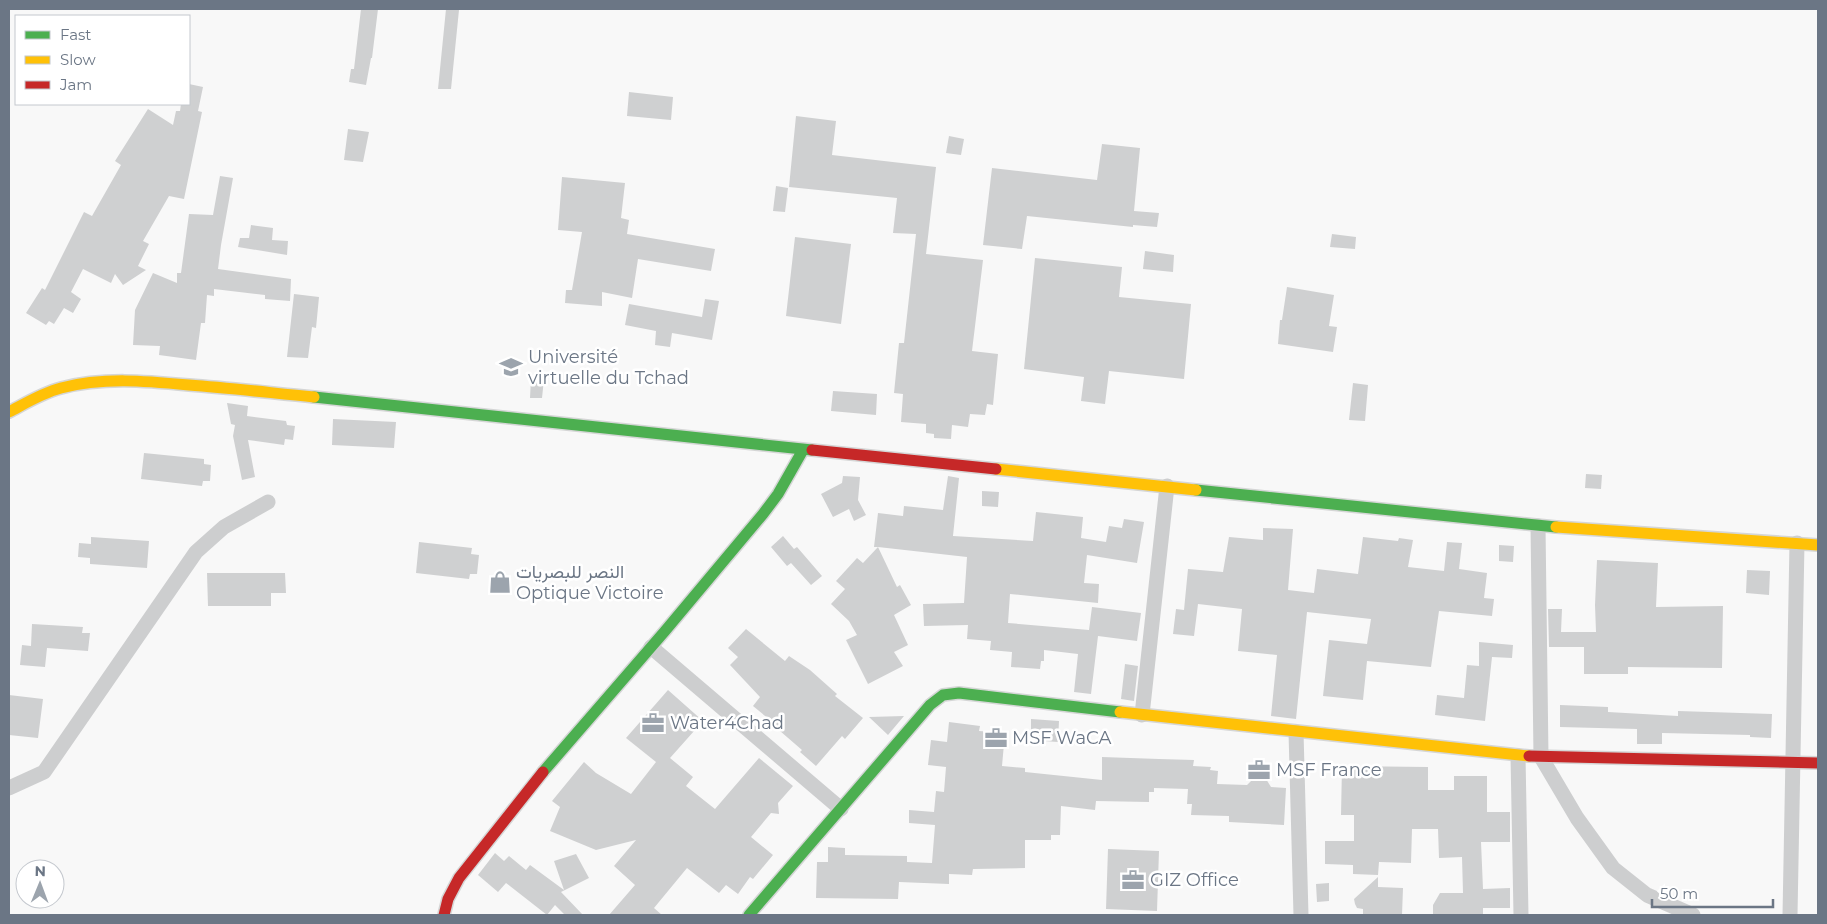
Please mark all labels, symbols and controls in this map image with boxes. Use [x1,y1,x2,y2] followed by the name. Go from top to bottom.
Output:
[15,15,190,105] legend
[60,25,91,44] text: Fast
[60,50,96,69] text: Slow
[59,75,92,94] text: Jam
[528,346,689,389] place label: Université virtuelle du Tchad
[498,354,524,380] school or university icon: Université virtuelle du Tchad
[516,561,664,604] place label: النصر للبصريات Optique Victoire
[487,569,513,595] shop icon: النصر للبصريات Optique Victoire
[640,710,666,736] office icon: Water4Chad
[670,712,784,734] place label: Water4Chad
[983,725,1009,751] office icon: MSF WaCA
[1012,727,1111,749] place label: MSF WaCA
[1246,757,1272,783] office icon: MSF France
[1276,759,1382,781] place label: MSF France
[15,859,65,909] north arrow
[34,862,46,880] text: N
[1120,867,1146,893] office icon: GIZ Office
[1150,869,1239,891] place label: GIZ Office
[1652,876,1773,908] scale bar
[1660,884,1698,903] text: 50 m

